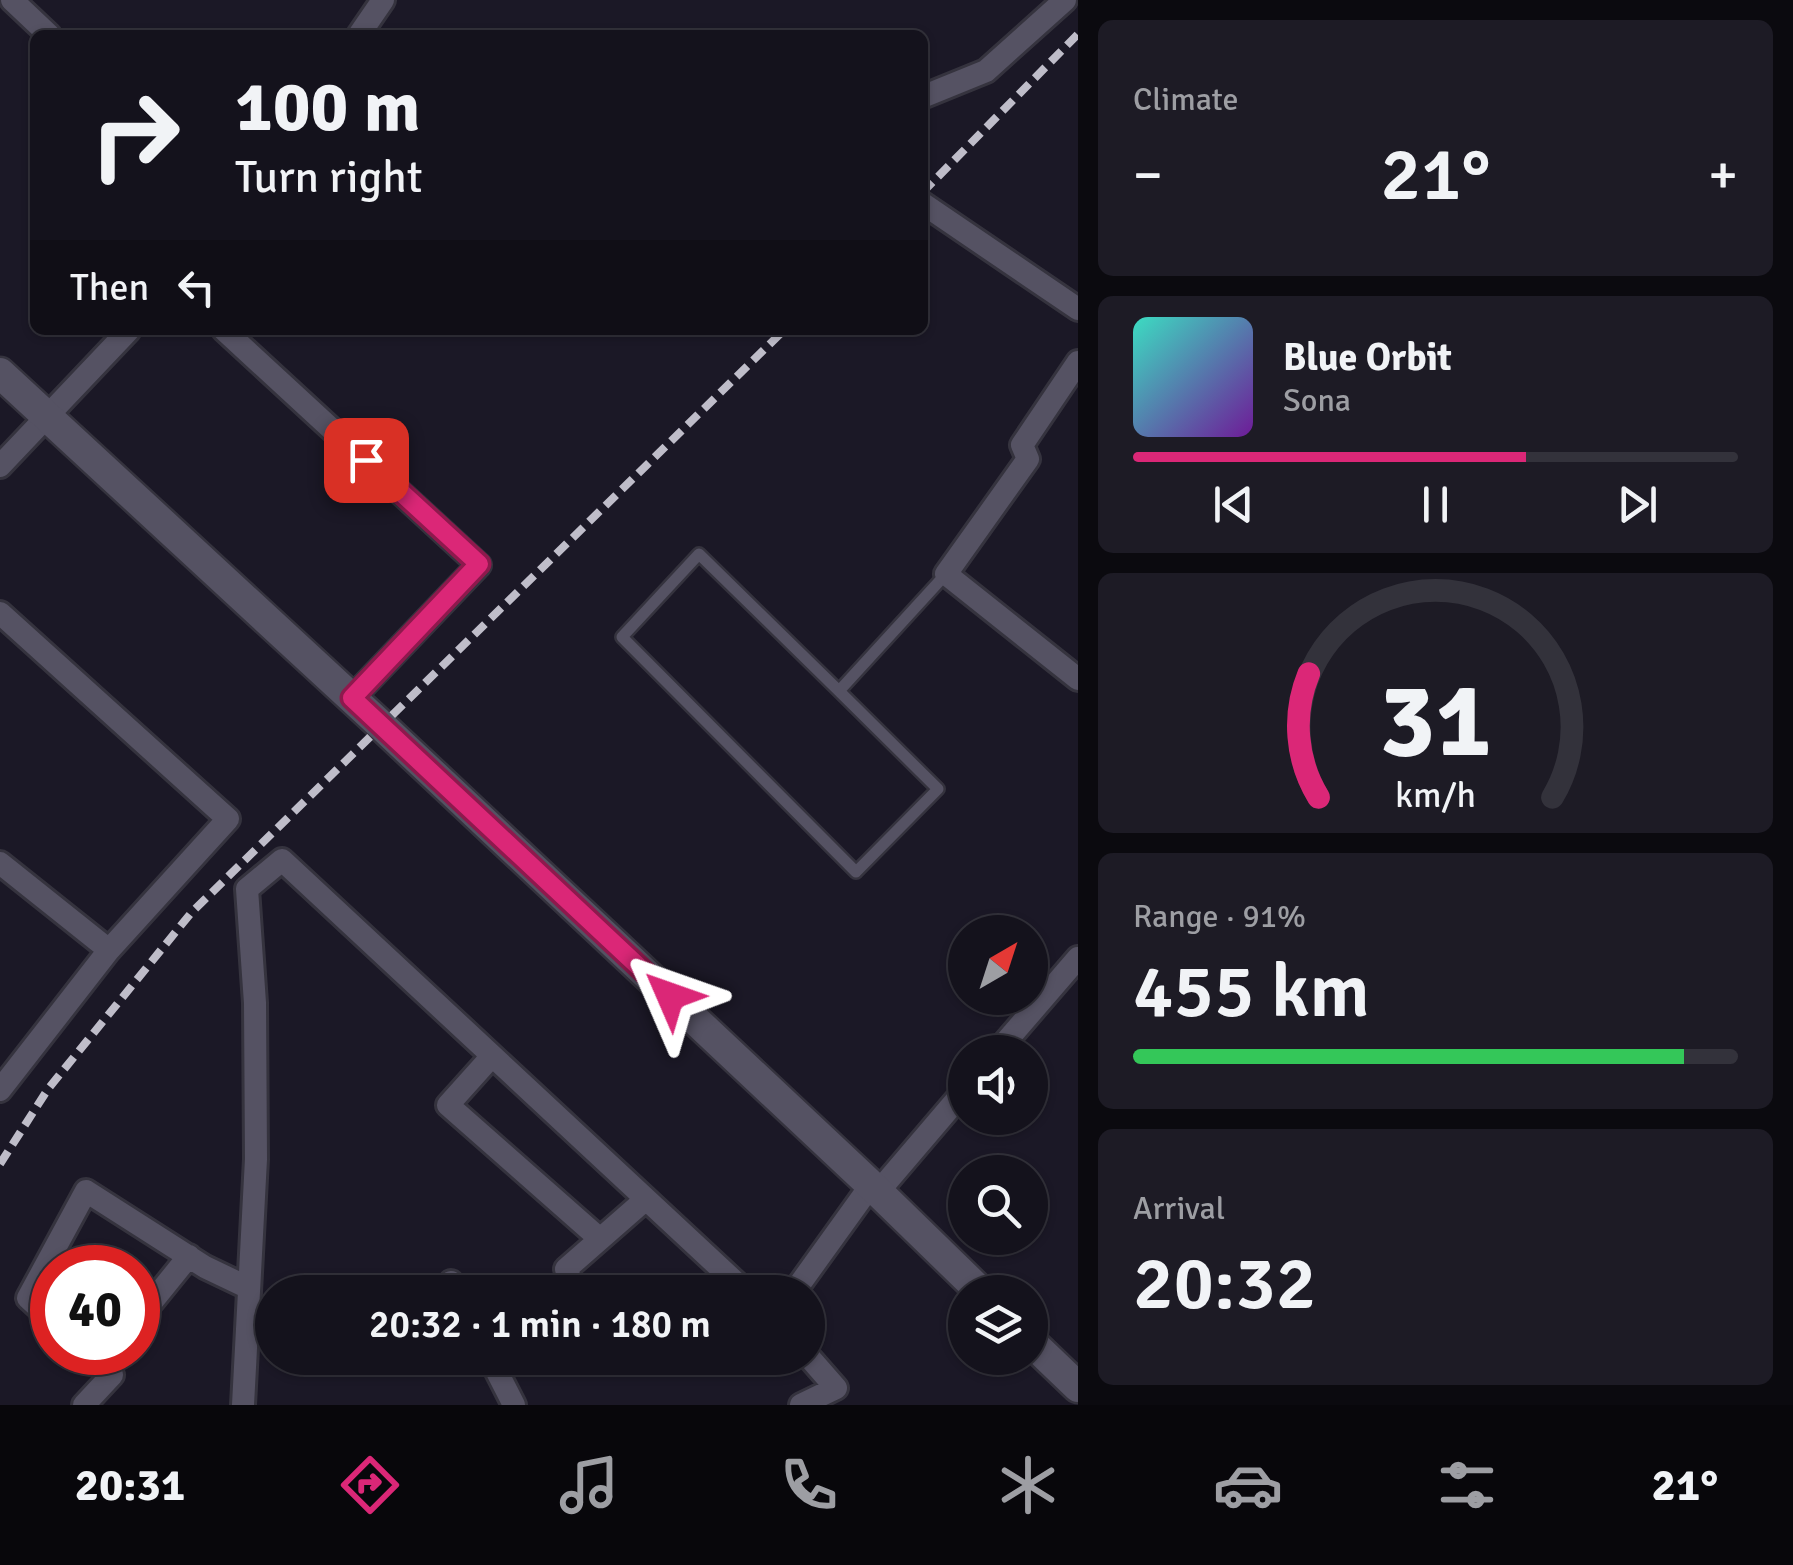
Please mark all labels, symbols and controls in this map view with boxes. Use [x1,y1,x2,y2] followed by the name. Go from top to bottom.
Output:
[235,64,420,150] text: 100 m
[70,70,200,200] icon: right
[1133,80,1239,119] text: Climate
[1381,128,1490,221] text: 21°
[1133,141,1163,209] text: −
[1708,141,1738,209] text: +
[235,150,423,205] text: Turn right
[169,260,224,315] icon: left
[70,264,149,311] text: Then
[1283,334,1452,381] text: Blue Orbit
[1283,381,1351,420] text: Sona
[324,418,409,503] pin
[339,433,394,488] icon: arrive
[1206,477,1261,532] icon: previous
[1408,477,1463,532] icon: pause
[1610,477,1665,532] icon: next
[1379,657,1492,785] text: 31
[1395,773,1476,817] text: km/h
[1133,897,1306,936] text: Range · 91%
[948,915,1048,1015] north arrow
[948,915,1048,1375] map controls
[618,944,722,1048] position arrow
[1133,945,1370,1038] text: 455 km
[948,1035,1048,1135] button: sound
[948,1155,1048,1255] button: search
[1133,1189,1225,1228] text: Arrival
[1133,1237,1316,1330] text: 20:32
[30,1245,160,1375] speed limit sign: 40
[948,1275,1048,1375] button: layers
[369,1301,711,1348] text: 20:32 · 1 min · 180 m
[335,1450,405,1520] icon: directions
[554,1450,624,1520] icon: music
[774,1450,844,1520] icon: phone
[993,1450,1063,1520] icon: climate
[1213,1450,1283,1520] icon: car
[1432,1450,1502,1520] icon: filters
[75,1458,185,1513] text: 20:31
[1652,1458,1718,1513] text: 21°

